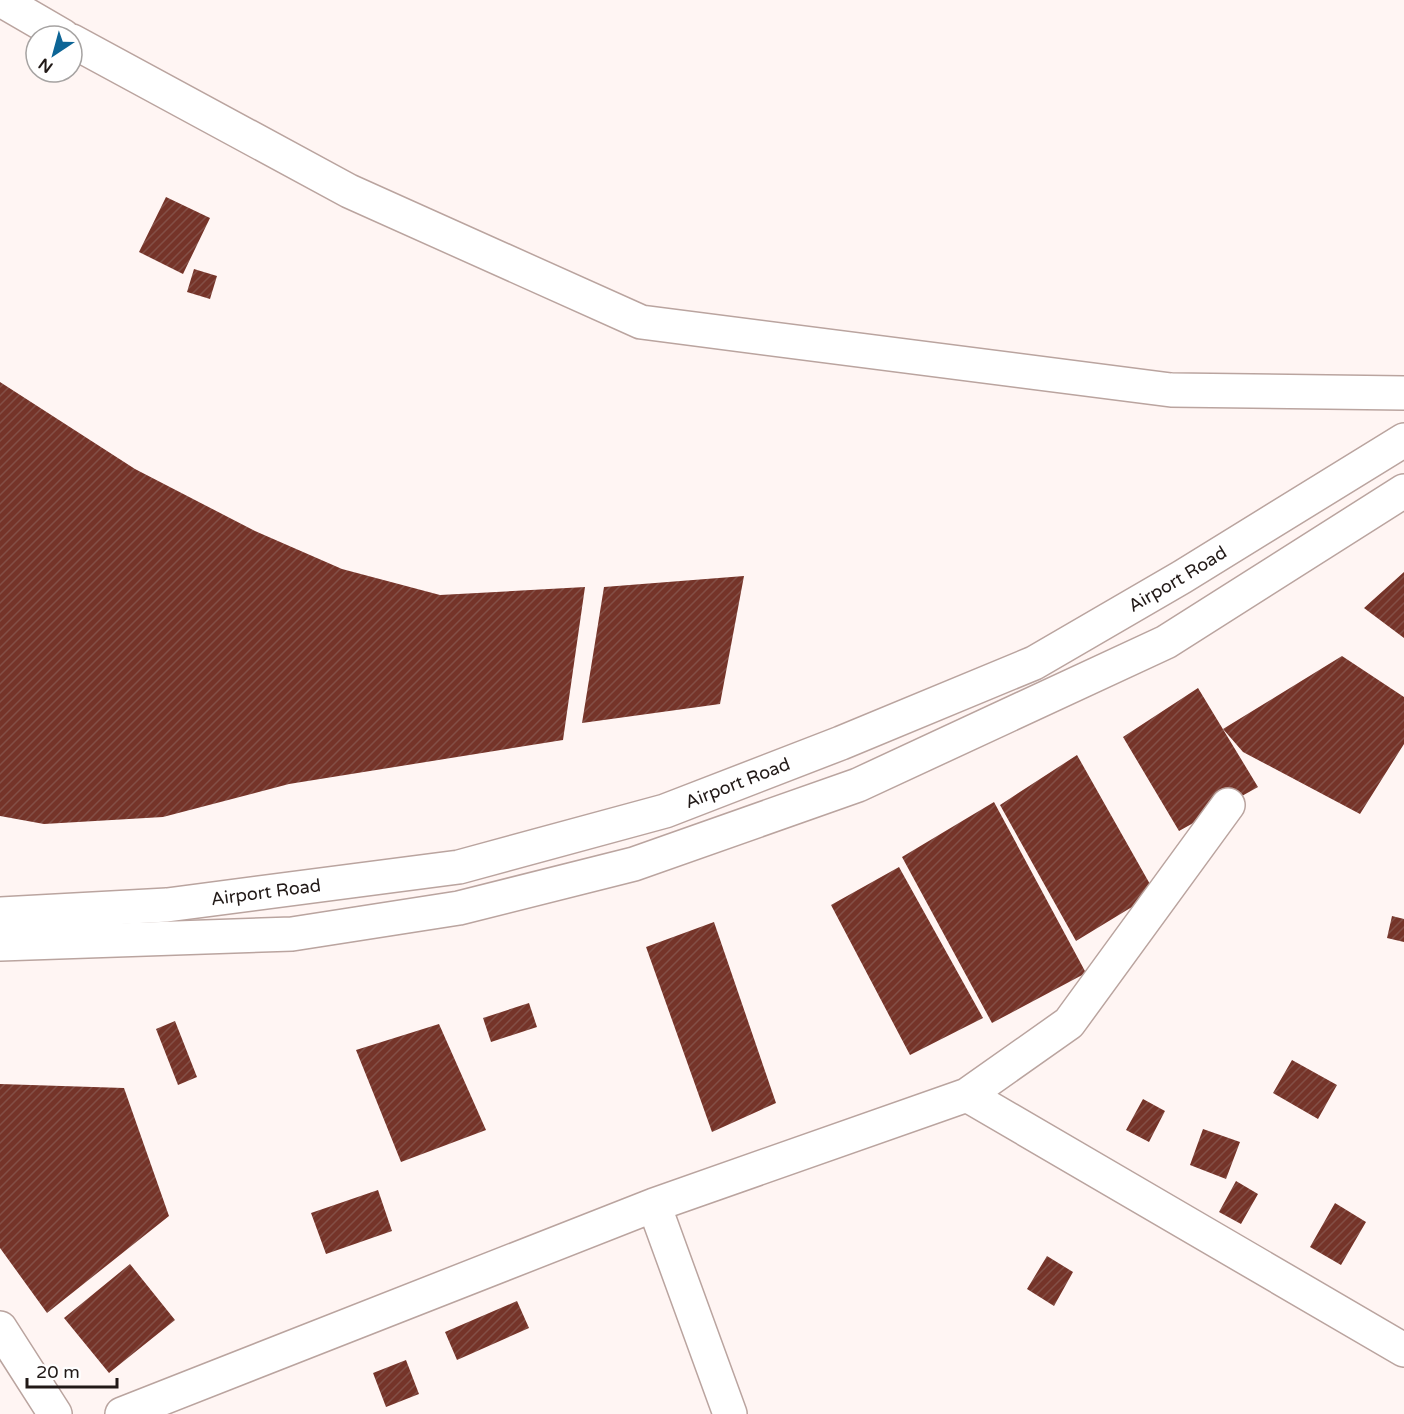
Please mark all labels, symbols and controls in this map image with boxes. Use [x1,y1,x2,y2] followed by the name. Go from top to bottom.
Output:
[24,24,84,84] north arrow
[35,53,57,77] text: N
[1124,541,1231,617] street label: Airport Road
[682,753,793,813] street label: Airport Road
[210,874,322,910] street label: Airport Road
[27,1351,117,1389] scale bar
[36,1361,80,1383] text: 20 m

